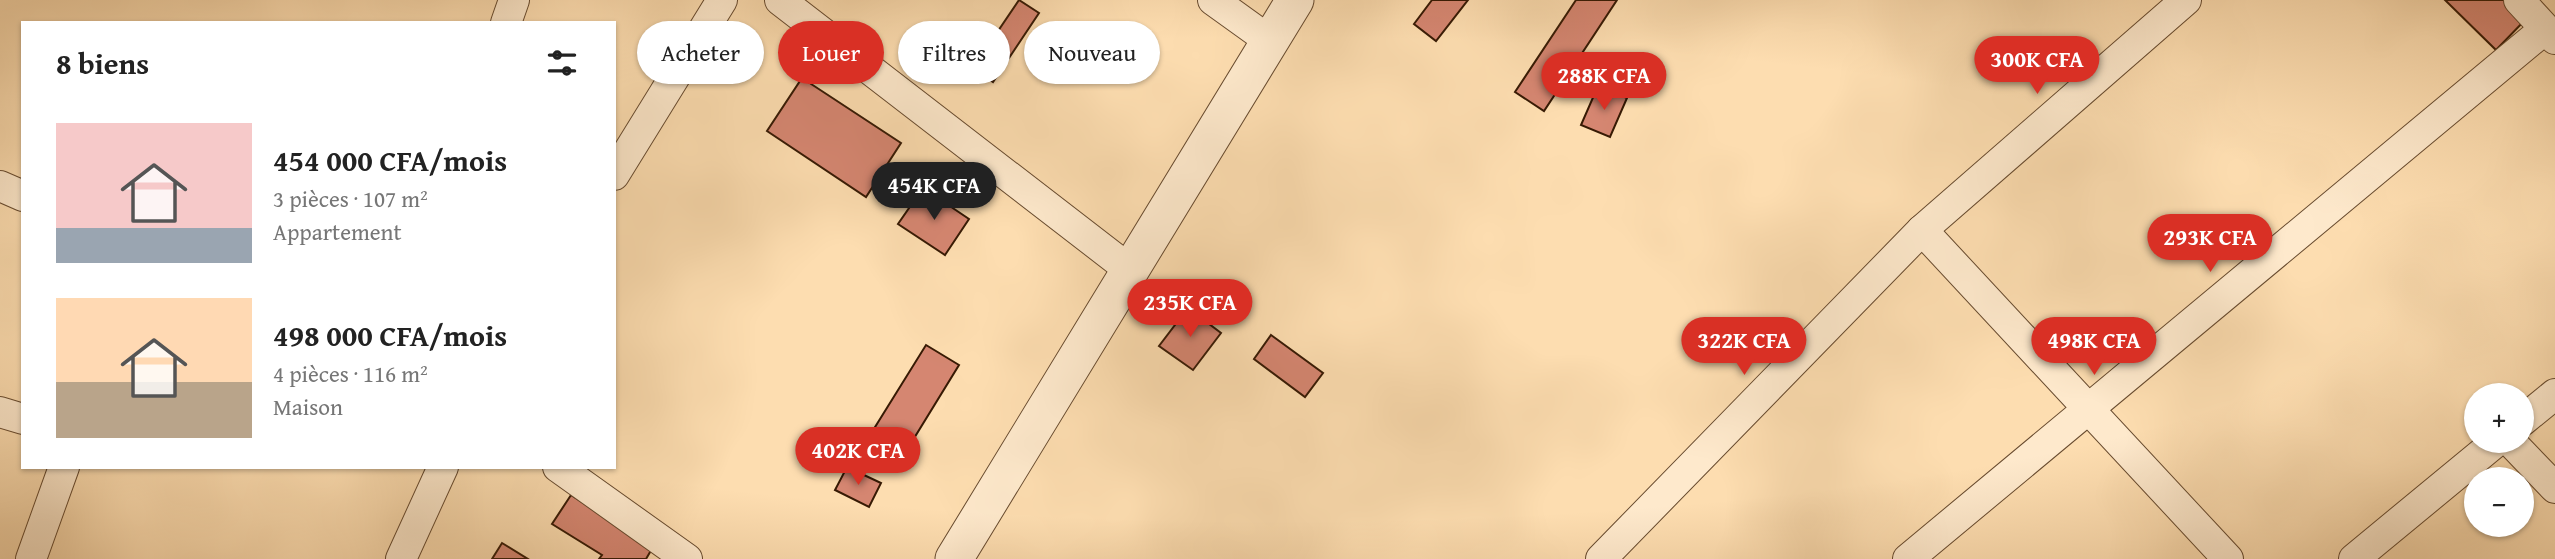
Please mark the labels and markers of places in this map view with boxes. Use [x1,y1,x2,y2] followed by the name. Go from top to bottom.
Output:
[1965,36,2109,96] pin: 300K CFA
[1532,52,1676,112] pin: 288K CFA
[862,162,1006,222] pin: 454K CFA
[2138,215,2282,274] pin: 293K CFA
[1118,280,1262,339] pin: 235K CFA
[1672,318,1816,377] pin: 322K CFA
[2022,318,2166,377] pin: 498K CFA
[786,428,930,487] pin: 402K CFA

